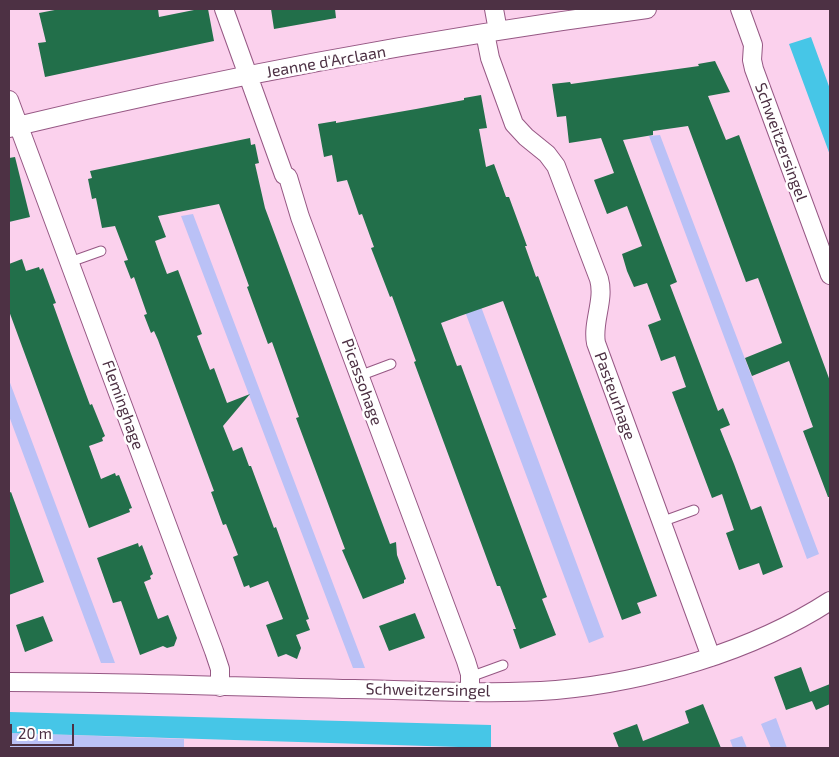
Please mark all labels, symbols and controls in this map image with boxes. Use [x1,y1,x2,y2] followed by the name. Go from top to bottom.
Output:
[265,42,387,82] street label: Jeanne d'Arclaan
[751,80,811,204] street label: Schweitzersingel
[337,336,387,428] street label: Picassohage
[590,349,640,443] street label: Pasteurhage
[98,358,148,452] street label: Fleminghage
[366,679,490,701] street label: Schweitzersingel
[12,714,76,746] scale bar
[18,724,52,742] text: 20 m

